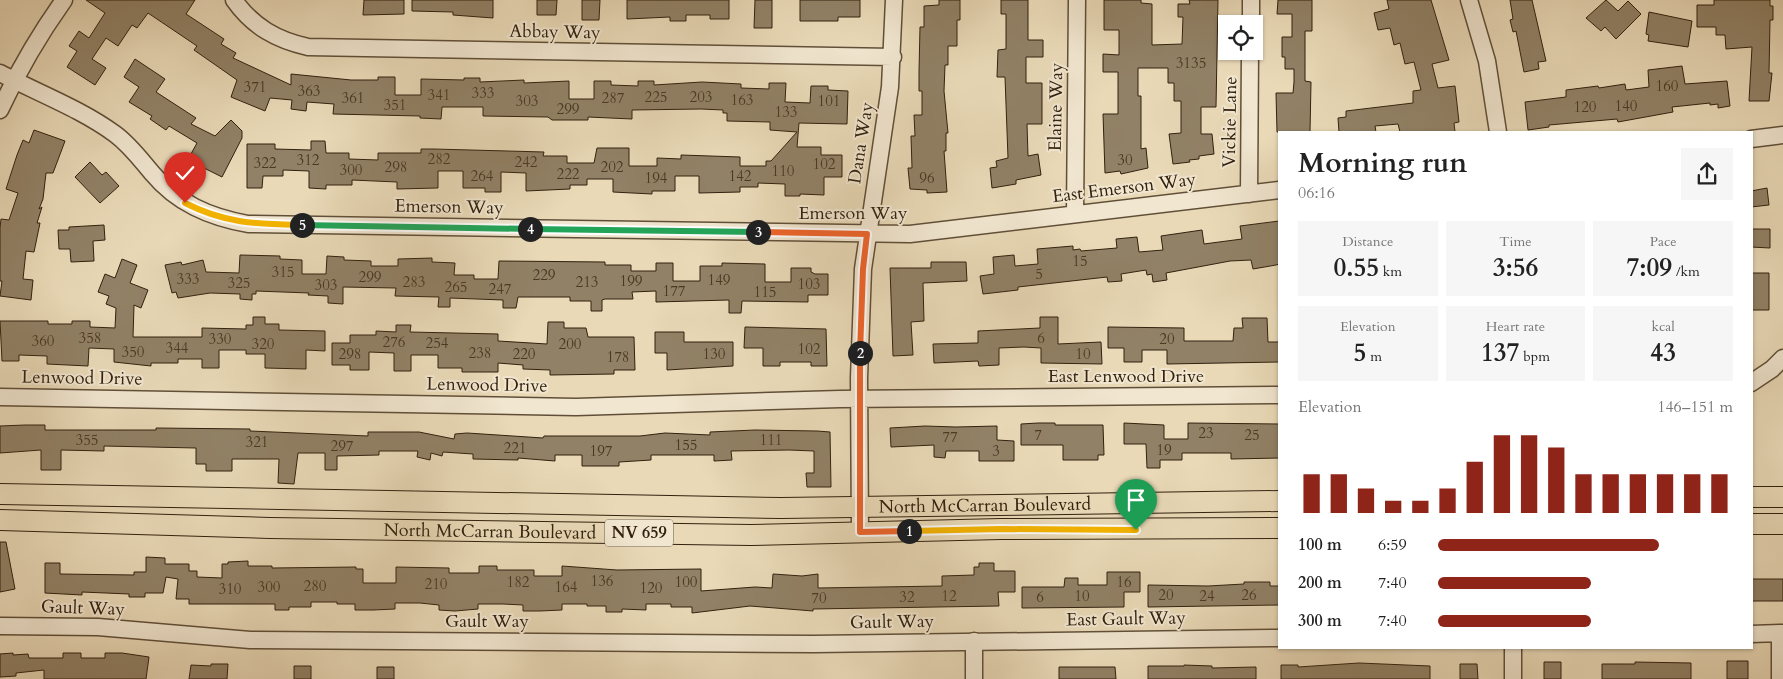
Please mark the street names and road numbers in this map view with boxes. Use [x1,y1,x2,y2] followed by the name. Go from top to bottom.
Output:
[509,19,601,45] street label: Abbay Way
[1043,62,1069,152] street label: Elaine Way
[1217,76,1243,168] street label: Vickie Lane
[842,100,880,186] street label: Dana Way
[1051,167,1198,209] street label: East Emerson Way
[394,194,504,220] street label: Emerson Way
[798,201,908,226] street label: Emerson Way
[21,364,143,392] street label: Lenwood Drive
[1048,364,1204,389] street label: East Lenwood Drive
[426,371,548,399] street label: Lenwood Drive
[878,491,1092,519] street label: North McCarran Boulevard
[383,517,597,545] street label: North McCarran Boulevard
[605,520,673,546] road number: NV 659
[40,594,126,622] street label: Gault Way
[1066,605,1186,633] street label: East Gault Way
[445,609,530,634] street label: Gault Way
[850,609,935,635] street label: Gault Way

